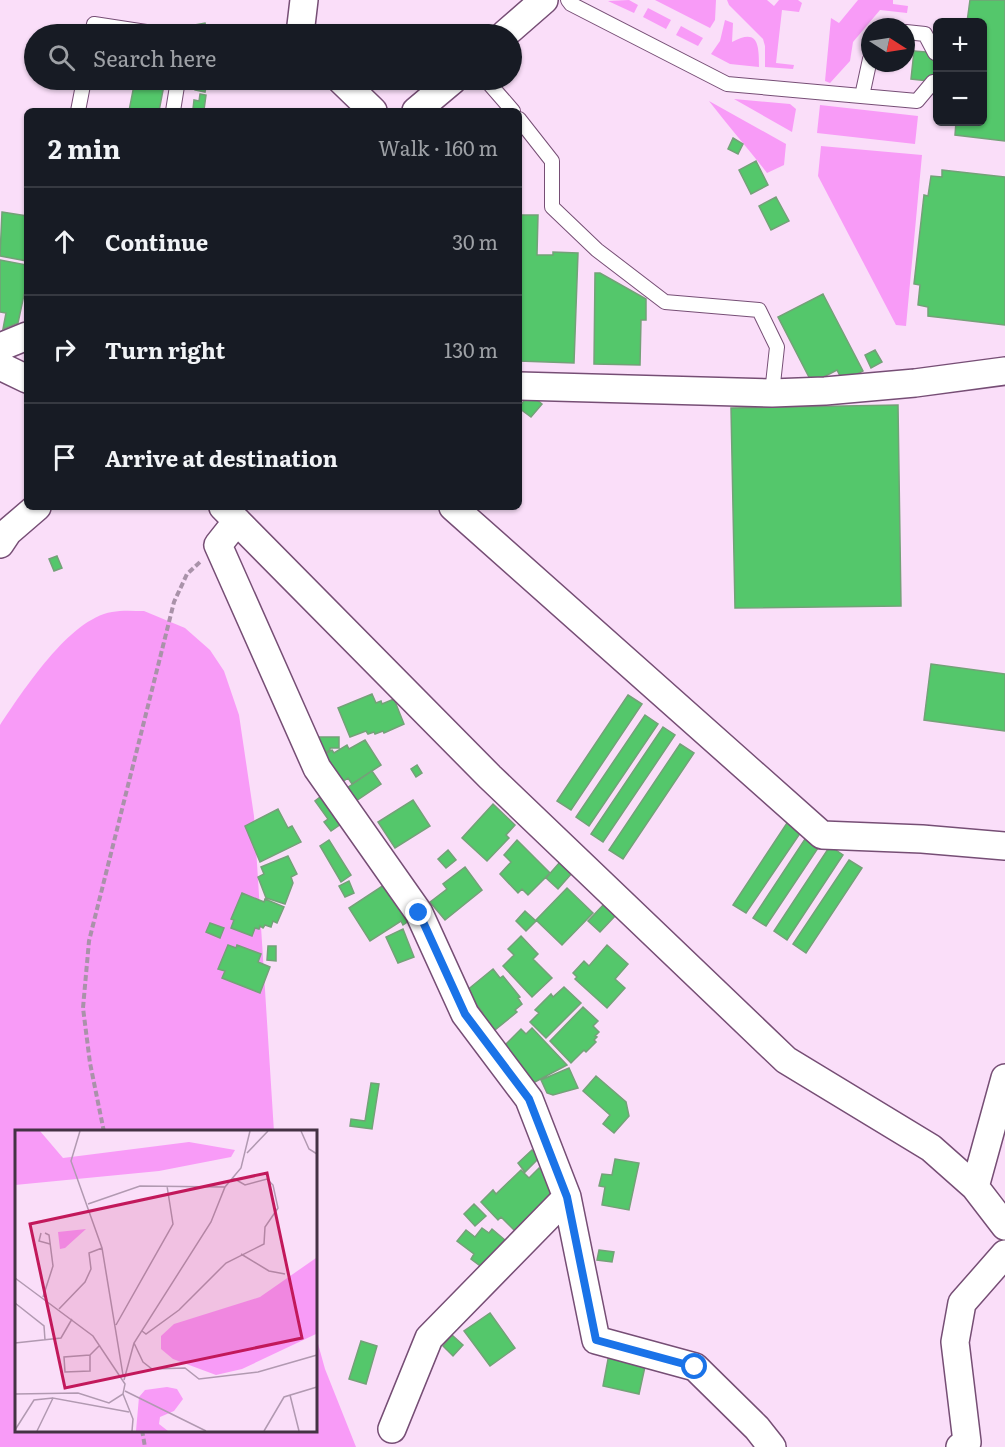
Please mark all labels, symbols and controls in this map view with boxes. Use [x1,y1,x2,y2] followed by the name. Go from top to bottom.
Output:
[861,18,915,72] north arrow
[933,18,987,126] map controls
[933,18,987,72] button: +
[24,24,522,90] search box
[45,41,78,74] icon: search
[93,41,216,74] text: Search here
[933,72,987,126] button: −
[48,128,121,167] text: 2 min
[378,132,498,162] text: Walk · 160 m
[48,225,81,258] icon: ahead
[105,225,208,258] text: Continue
[452,226,498,256] text: 30 m
[48,333,81,366] icon: right
[105,333,225,366] text: Turn right
[444,334,498,364] text: 130 m
[48,441,81,474] icon: arrive
[105,441,338,474] text: Arrive at destination
[405,899,431,925] route end
[15,1130,316,1432] inset map
[681,1353,707,1379] route start

